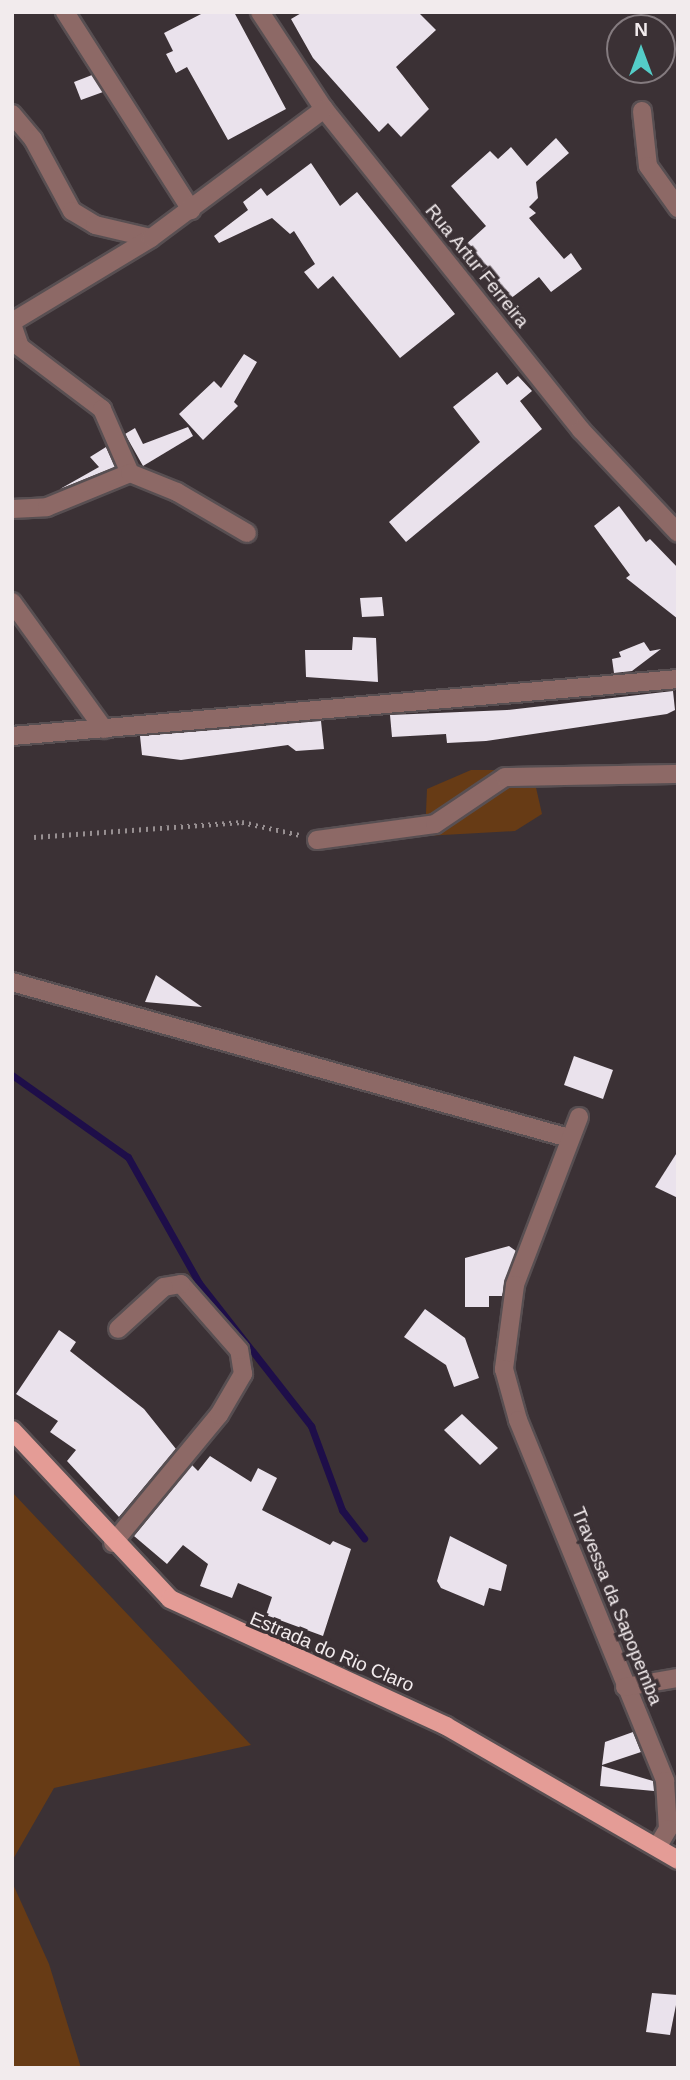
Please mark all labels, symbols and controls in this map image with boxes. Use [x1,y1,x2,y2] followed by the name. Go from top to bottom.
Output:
[606,14,676,84] north arrow
[634,19,648,40] text: N
[420,199,534,333] street label: Rua Artur Ferreira
[567,1504,667,1708] street label: Travessa da Sapopemba
[246,1607,418,1697] street label: Estrada do Rio Claro

